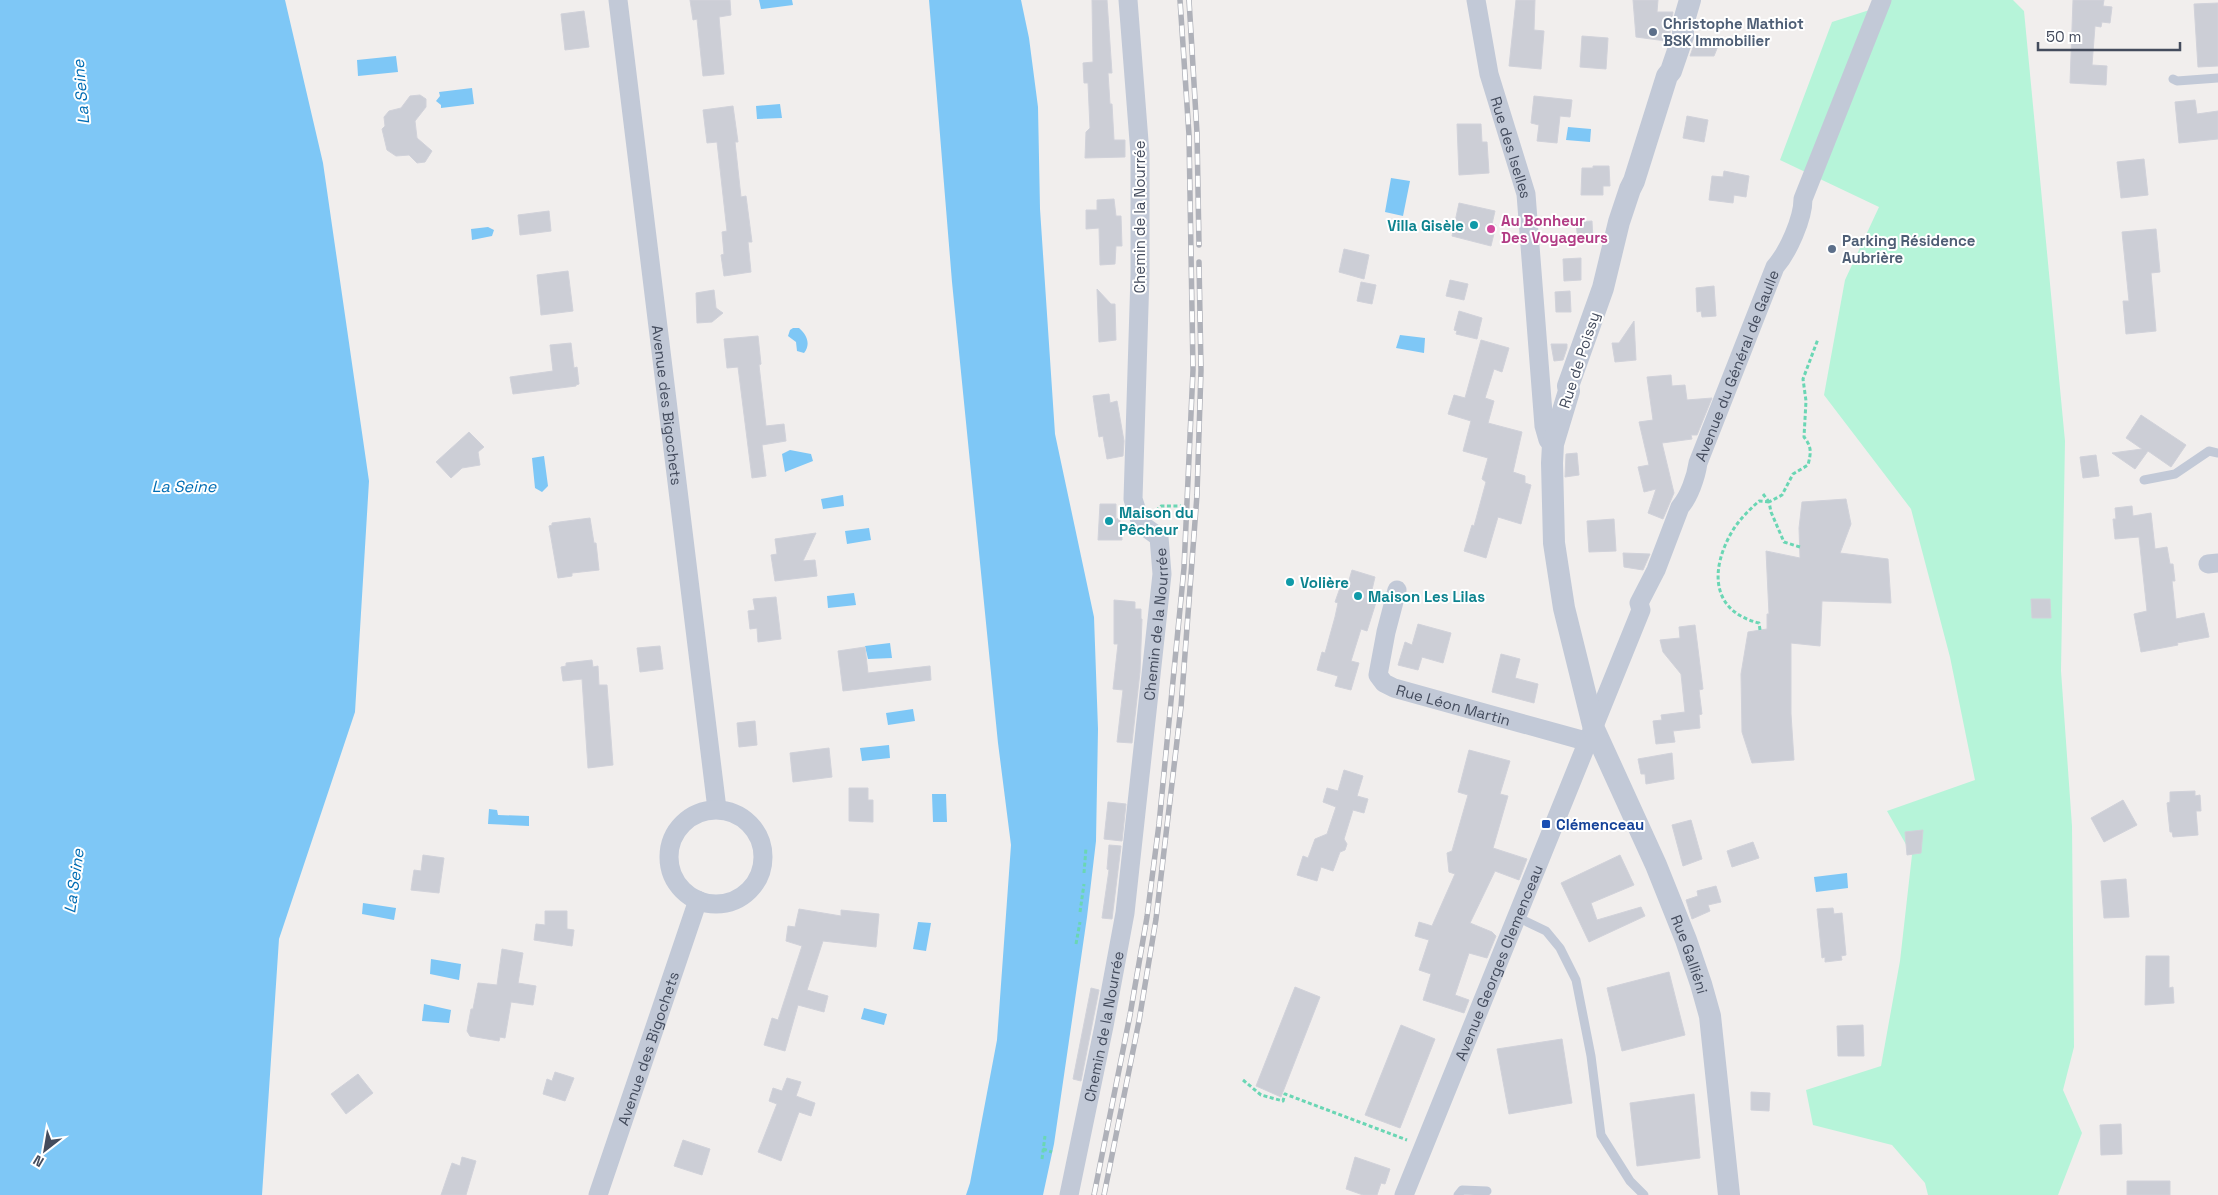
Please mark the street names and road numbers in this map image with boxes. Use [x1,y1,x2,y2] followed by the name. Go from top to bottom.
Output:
[1487,94,1536,199] street label: Rue des Iselles
[1130,140,1149,294] street label: Chemin de la Nourrée
[1690,267,1783,464] street label: Avenue du Général de Gaulle
[1554,309,1604,411] street label: Rue de Poissy
[648,324,687,486] street label: Avenue des Bigochets
[1139,547,1172,701] street label: Chemin de la Nourrée
[1394,680,1513,729] street label: Rue Léon Martin
[1450,862,1546,1063] street label: Avenue Georges Clemenceau
[1667,912,1713,996] street label: Rue Galliéni
[1079,949,1127,1104] street label: Chemin de la Nourrée
[613,969,683,1128] street label: Avenue des Bigochets

